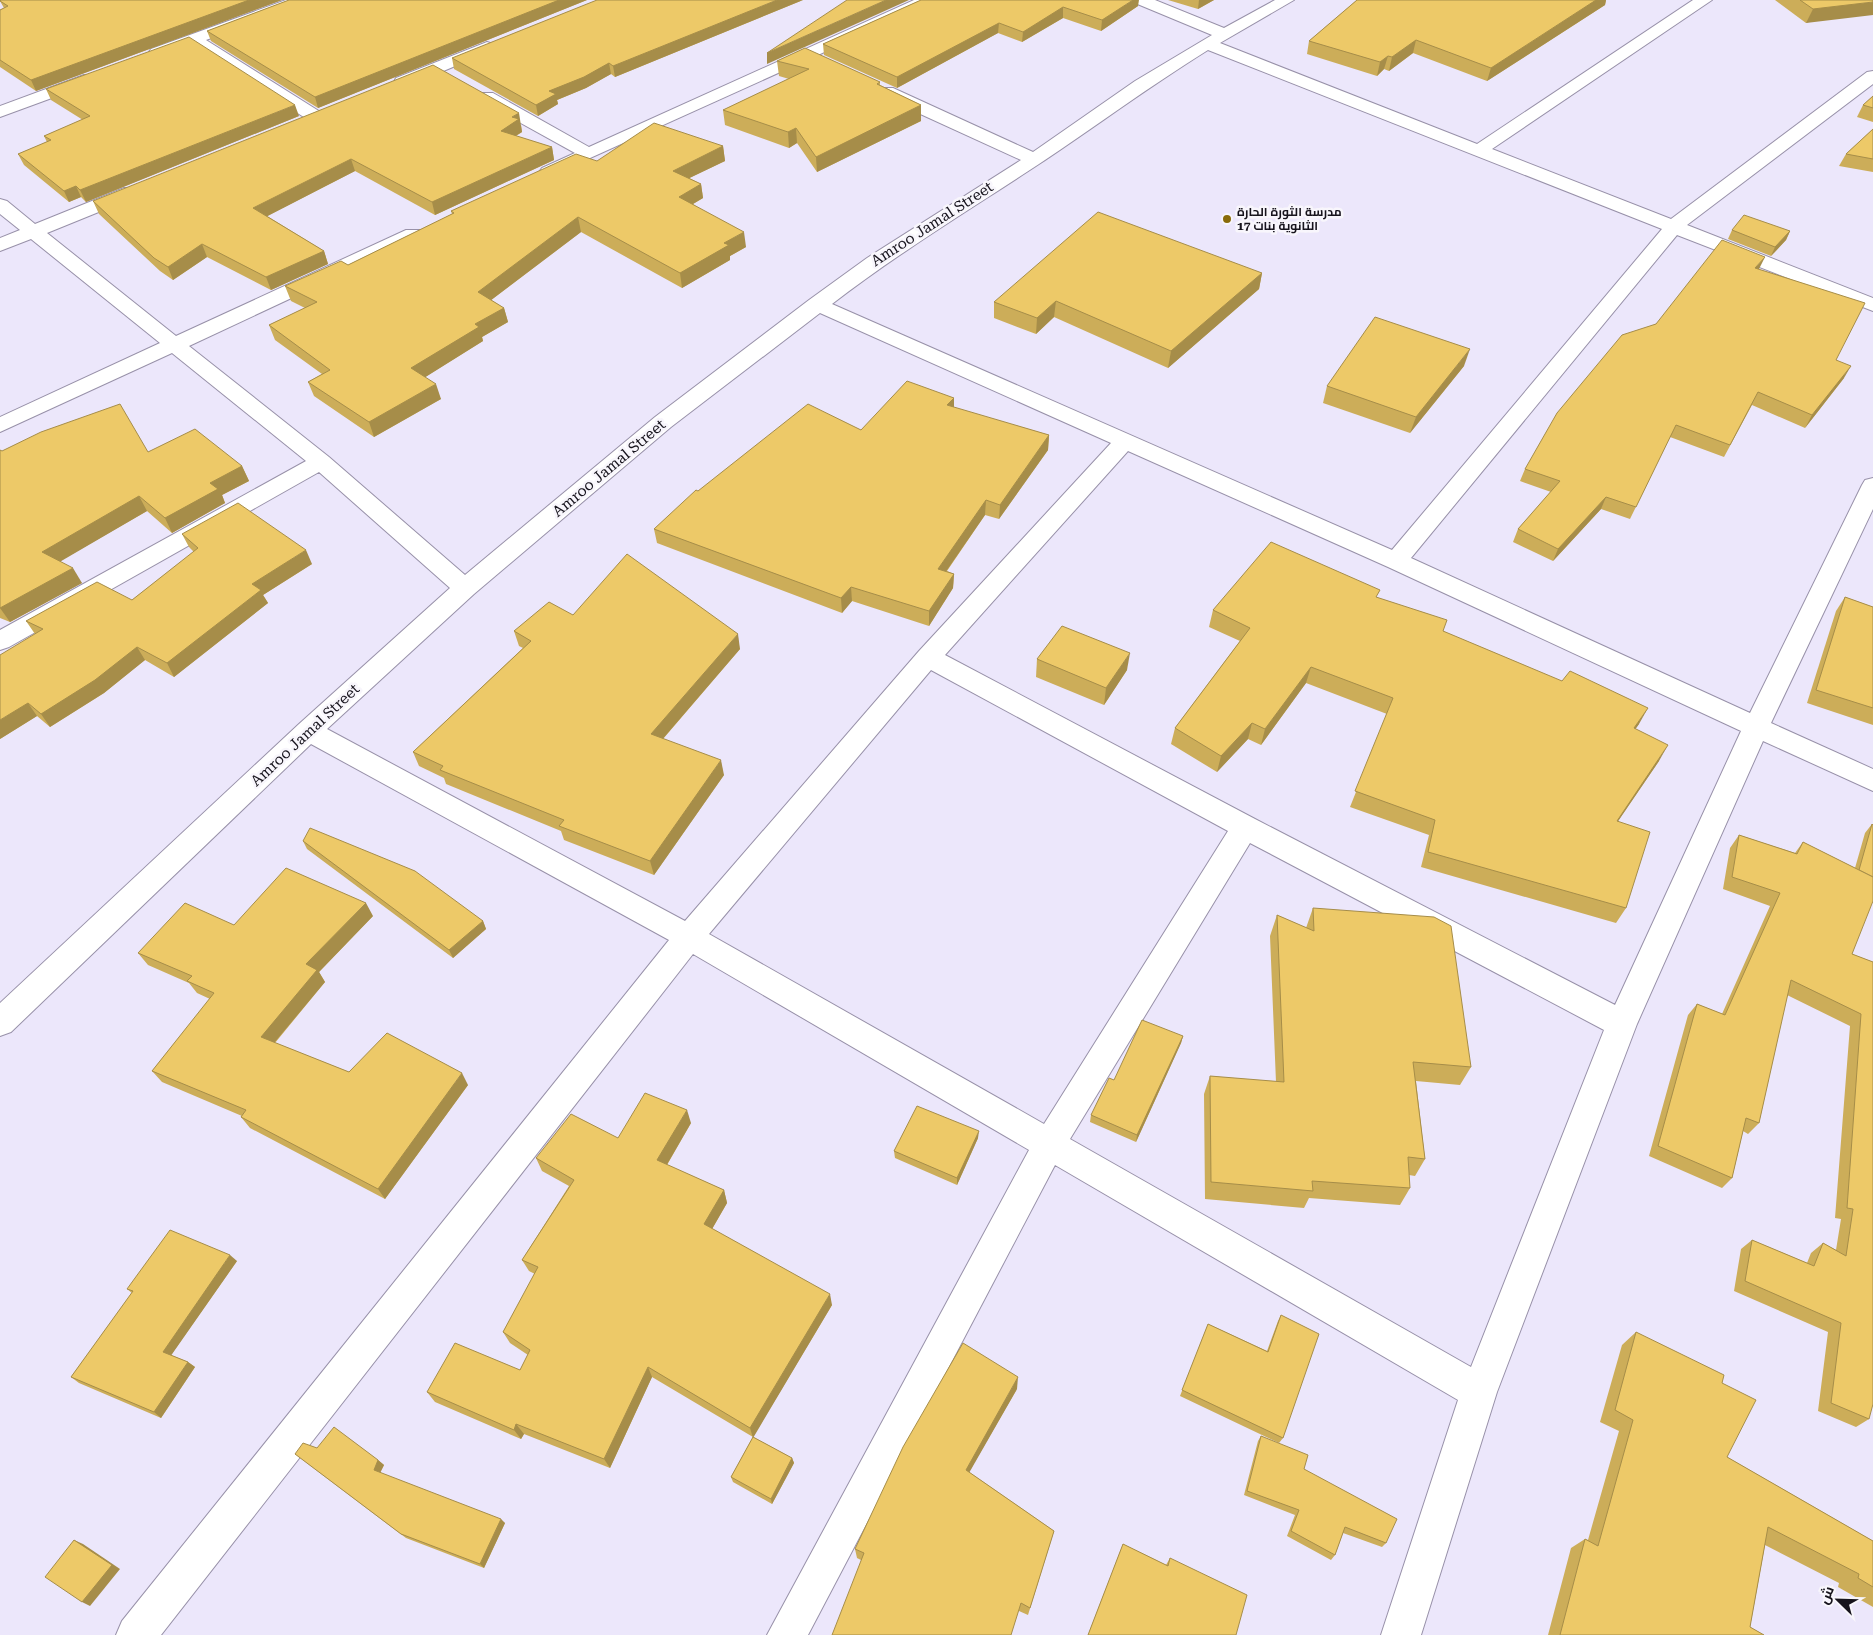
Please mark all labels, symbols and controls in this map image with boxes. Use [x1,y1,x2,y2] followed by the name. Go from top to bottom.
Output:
[868,178,997,270] street label: Amroo Jamal Street
[1237,205,1342,234] place label: مدرسة الثورة الحارة 17 الثانوية بنات
[1221,213,1233,225] marker: مدرسة الثورة الحارة 17 الثانوية بنات
[549,415,669,520] street label: Amroo Jamal Street
[247,680,363,790] street label: Amroo Jamal Street
[1813,1575,1863,1625] north arrow
[1815,1583,1838,1607] text: ش

